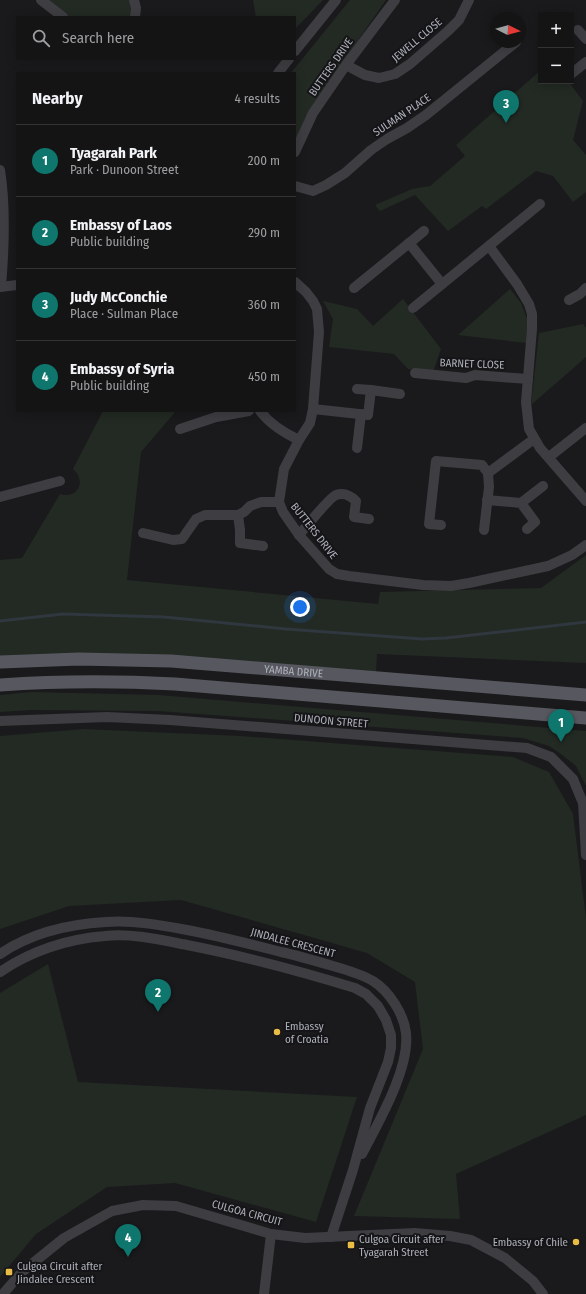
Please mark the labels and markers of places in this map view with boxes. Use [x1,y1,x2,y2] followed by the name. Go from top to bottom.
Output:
[493,90,519,123] pin: 3
[548,709,574,742] pin: 1
[145,979,171,1012] pin: 2
[285,1020,329,1046] place label: Embassy of Croatia
[272,1027,282,1037] marker: Embassy of Croatia
[115,1224,141,1257] pin: 4
[359,1233,445,1259] place label: Culgoa Circuit after Tyagarah Street
[493,1236,568,1249] place label: Embassy of Chile
[571,1237,581,1247] marker: Embassy of Chile
[346,1240,356,1250] marker: Culgoa Circuit after Tyagarah Street
[17,1260,103,1286] place label: Culgoa Circuit after Jindalee Crescent
[4,1267,14,1277] marker: Culgoa Circuit after Jindalee Crescent

